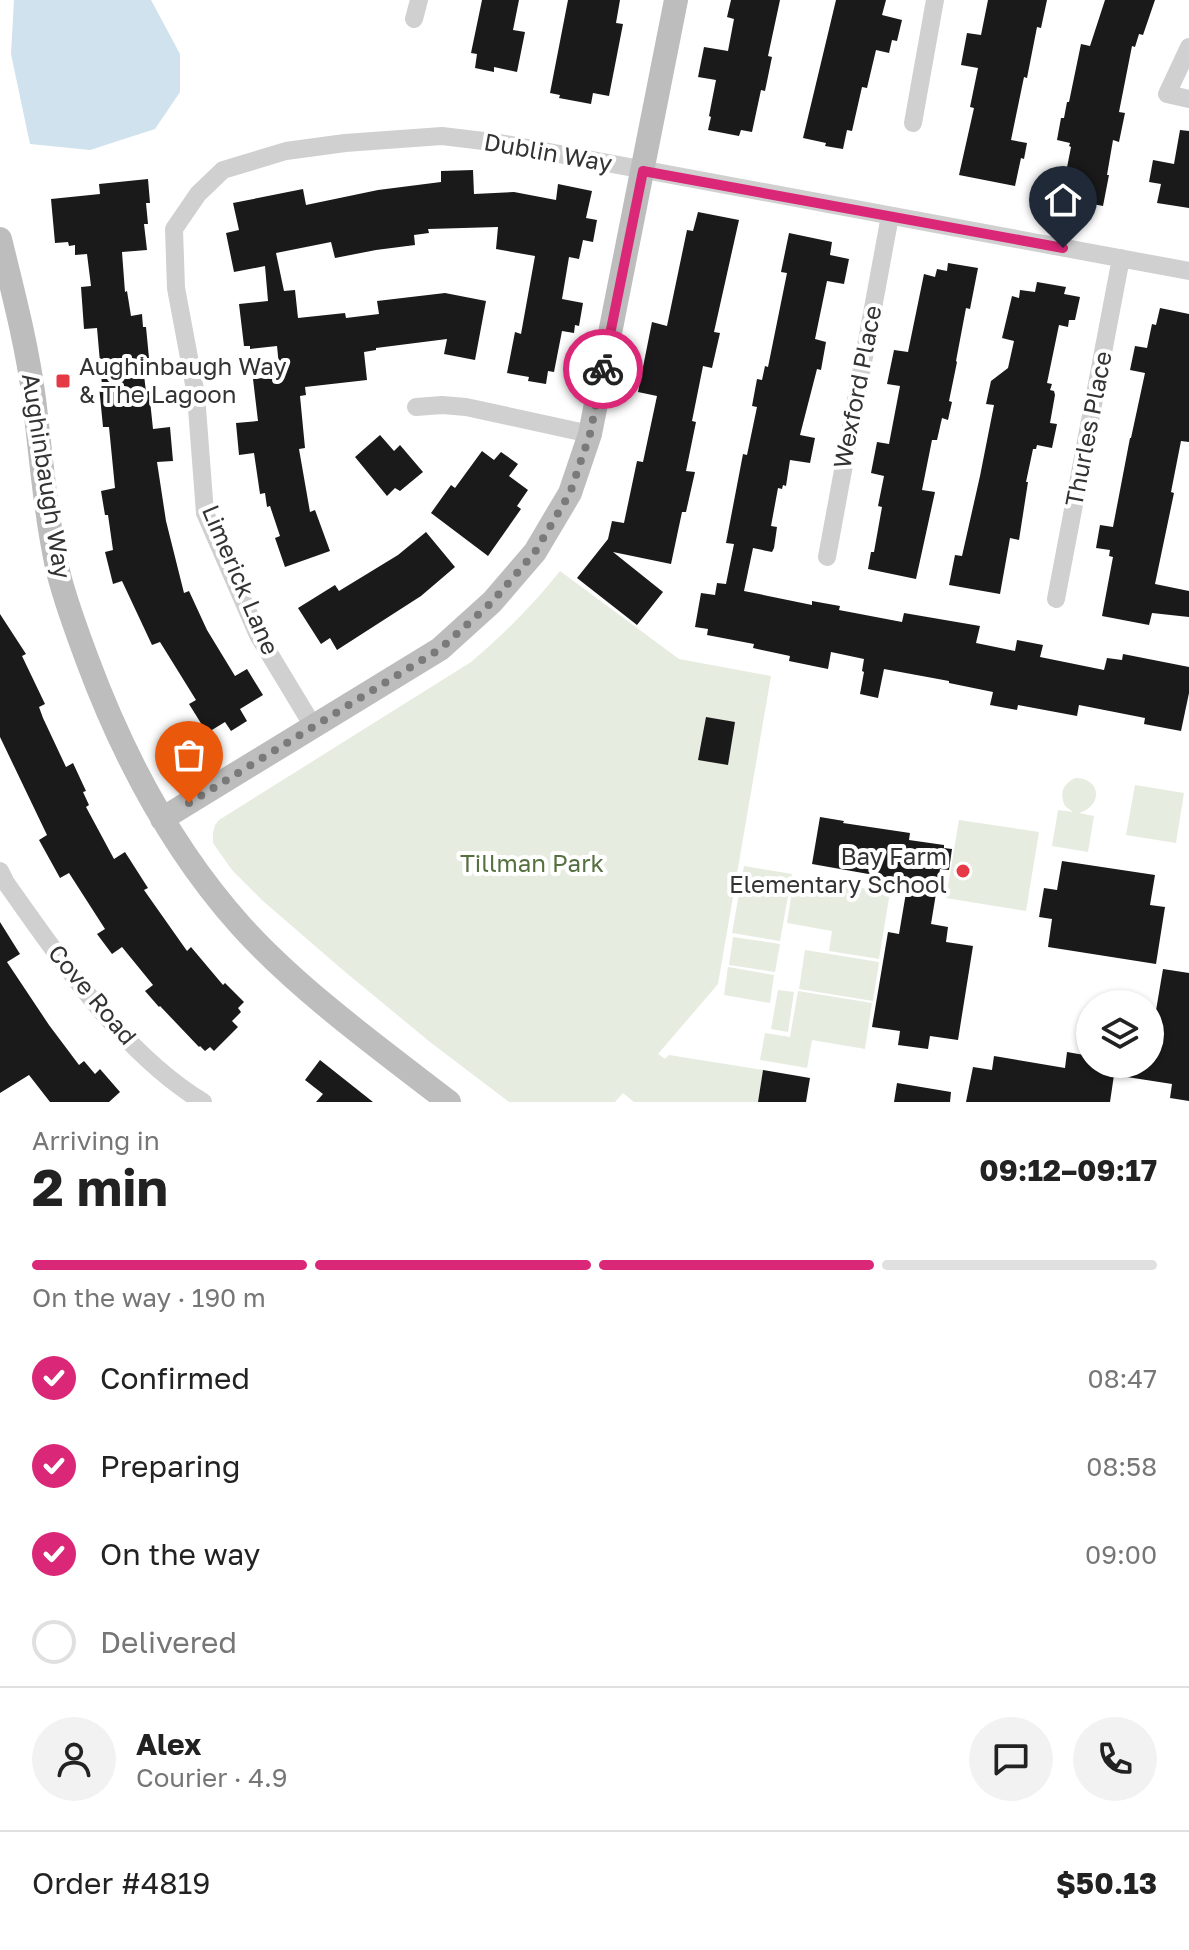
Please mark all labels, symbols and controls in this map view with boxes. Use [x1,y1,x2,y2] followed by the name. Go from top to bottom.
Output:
[482,126,615,177] street label: Dublin Way
[1029,166,1097,248] pin
[1041,178,1085,222] icon: home
[827,303,887,471] street label: Wexford Place
[563,329,643,409] courier
[581,347,625,391] icon: bike
[1058,349,1117,509] street label: Thurles Place
[79,351,287,408] place label: Aughinbaugh Way & The Lagoon
[17,371,78,581] street label: Aughinbaugh Way
[54,372,72,390] marker: Aughinbaugh Way & The Lagoon
[197,500,286,659] street label: Limerick Lane
[155,721,223,803] pin
[167,733,211,777] icon: bag
[729,841,947,898] place label: Bay Farm Elementary School
[460,848,604,877] park label: Tillman Park
[954,862,972,880] marker: Bay Farm Elementary School
[43,938,143,1050] street label: Cove Road
[1076,990,1164,1078] map controls
[1076,990,1164,1078] button: layers
[32,1125,160,1156] text: Arriving in
[979,1152,1157,1188] text: 09:12–09:17
[32,1155,168,1217] text: 2 min
[32,1282,266,1313] text: On the way · 190 m
[32,1356,76,1400] icon: check
[100,1360,250,1396] text: Confirmed
[1088,1363,1157,1394] text: 08:47
[32,1444,76,1488] icon: check
[100,1448,241,1484] text: Preparing
[1086,1451,1157,1482] text: 08:58
[32,1532,76,1576] icon: check
[100,1536,260,1572] text: On the way
[1085,1539,1157,1570] text: 09:00
[100,1624,237,1660] text: Delivered
[32,1717,116,1801] button: person
[969,1717,1053,1801] button: chat
[1073,1717,1157,1801] button: phone
[136,1726,201,1762] text: Alex
[136,1762,288,1793] text: Courier · 4.9
[32,1865,210,1901] text: Order #4819
[1056,1865,1157,1901] text: $50.13

